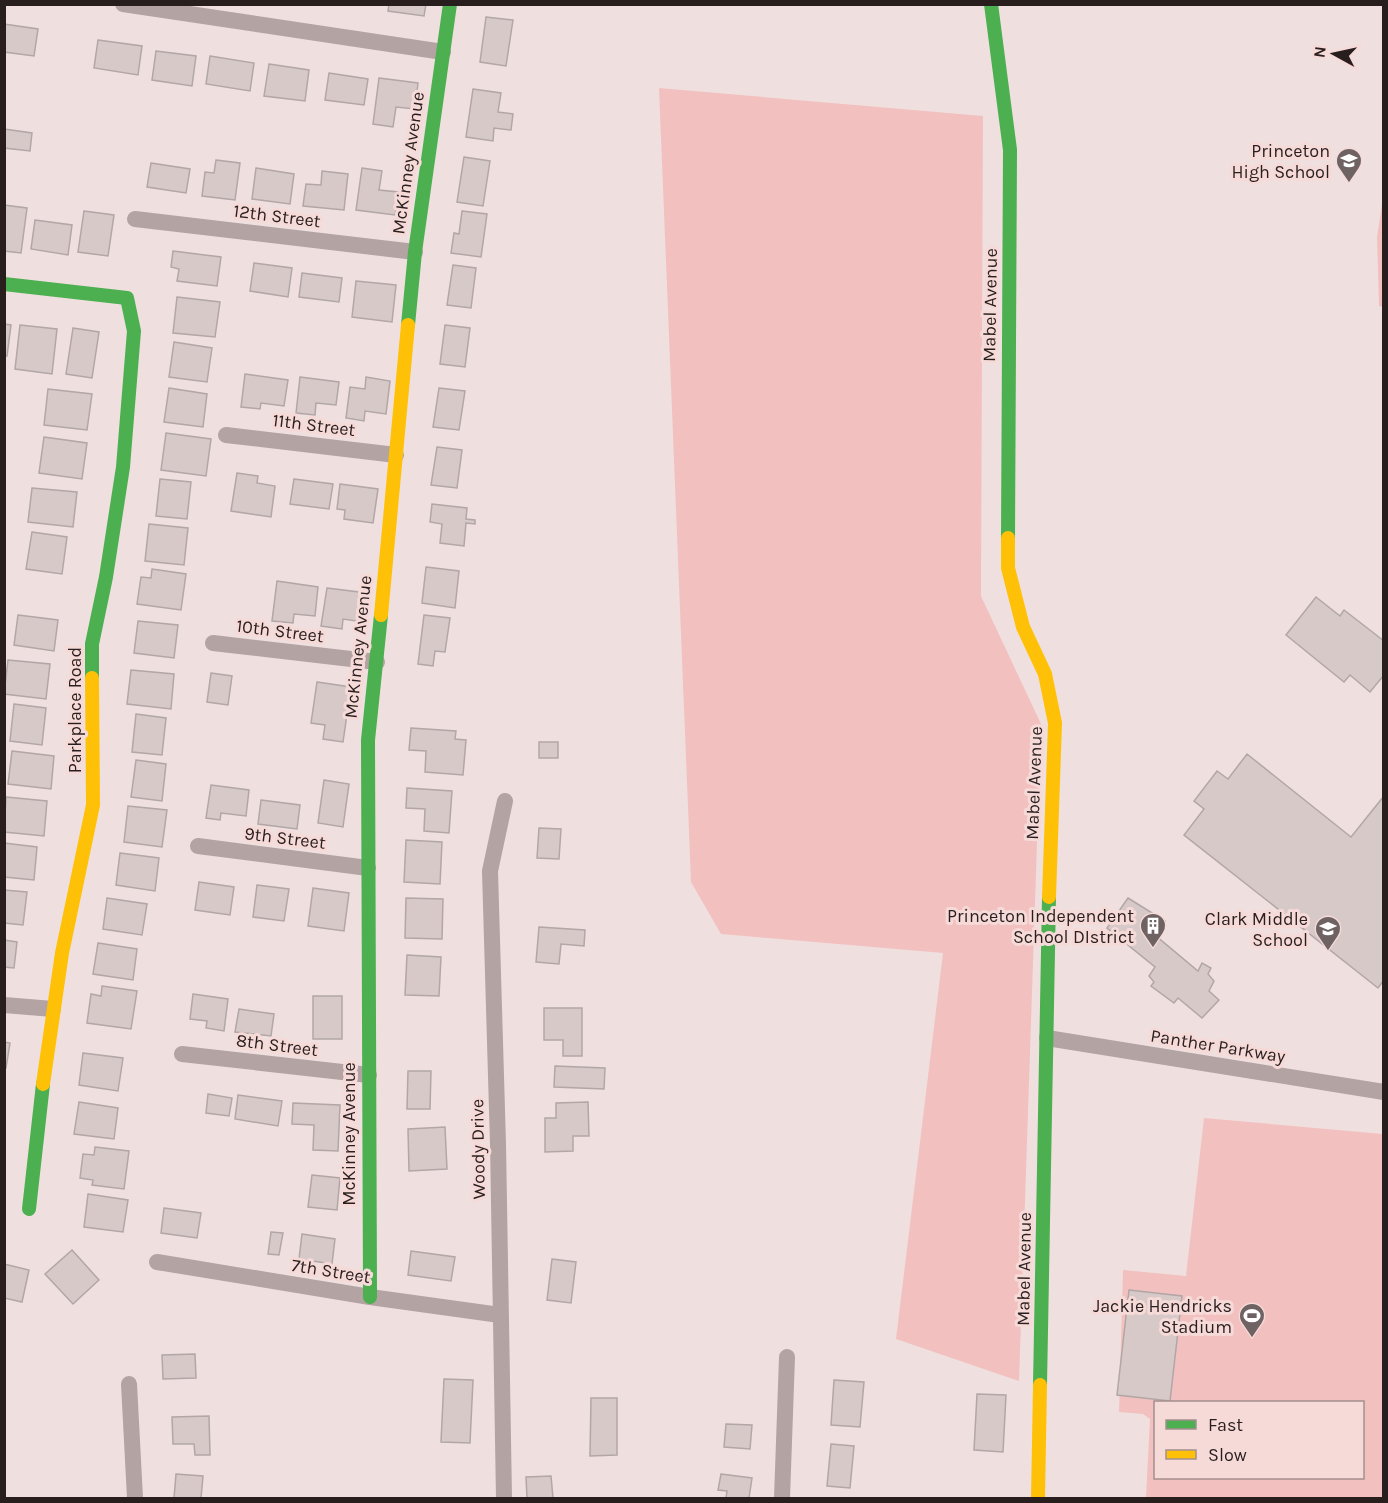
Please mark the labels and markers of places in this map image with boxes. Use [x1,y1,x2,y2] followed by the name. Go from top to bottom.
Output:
[1232,140,1330,183] place label: Princeton High School
[1334,146,1364,184] school or university icon: Princeton High School
[947,905,1134,948] place label: Princeton Independent School DIstrict
[1205,908,1308,951] place label: Clark Middle School
[1138,911,1168,949] building icon: Princeton Independent School DIstrict
[1313,914,1343,952] school or university icon: Clark Middle School
[1093,1295,1232,1338] place label: Jackie Hendricks Stadium
[1237,1301,1267,1339] sports icon: Jackie Hendricks Stadium

